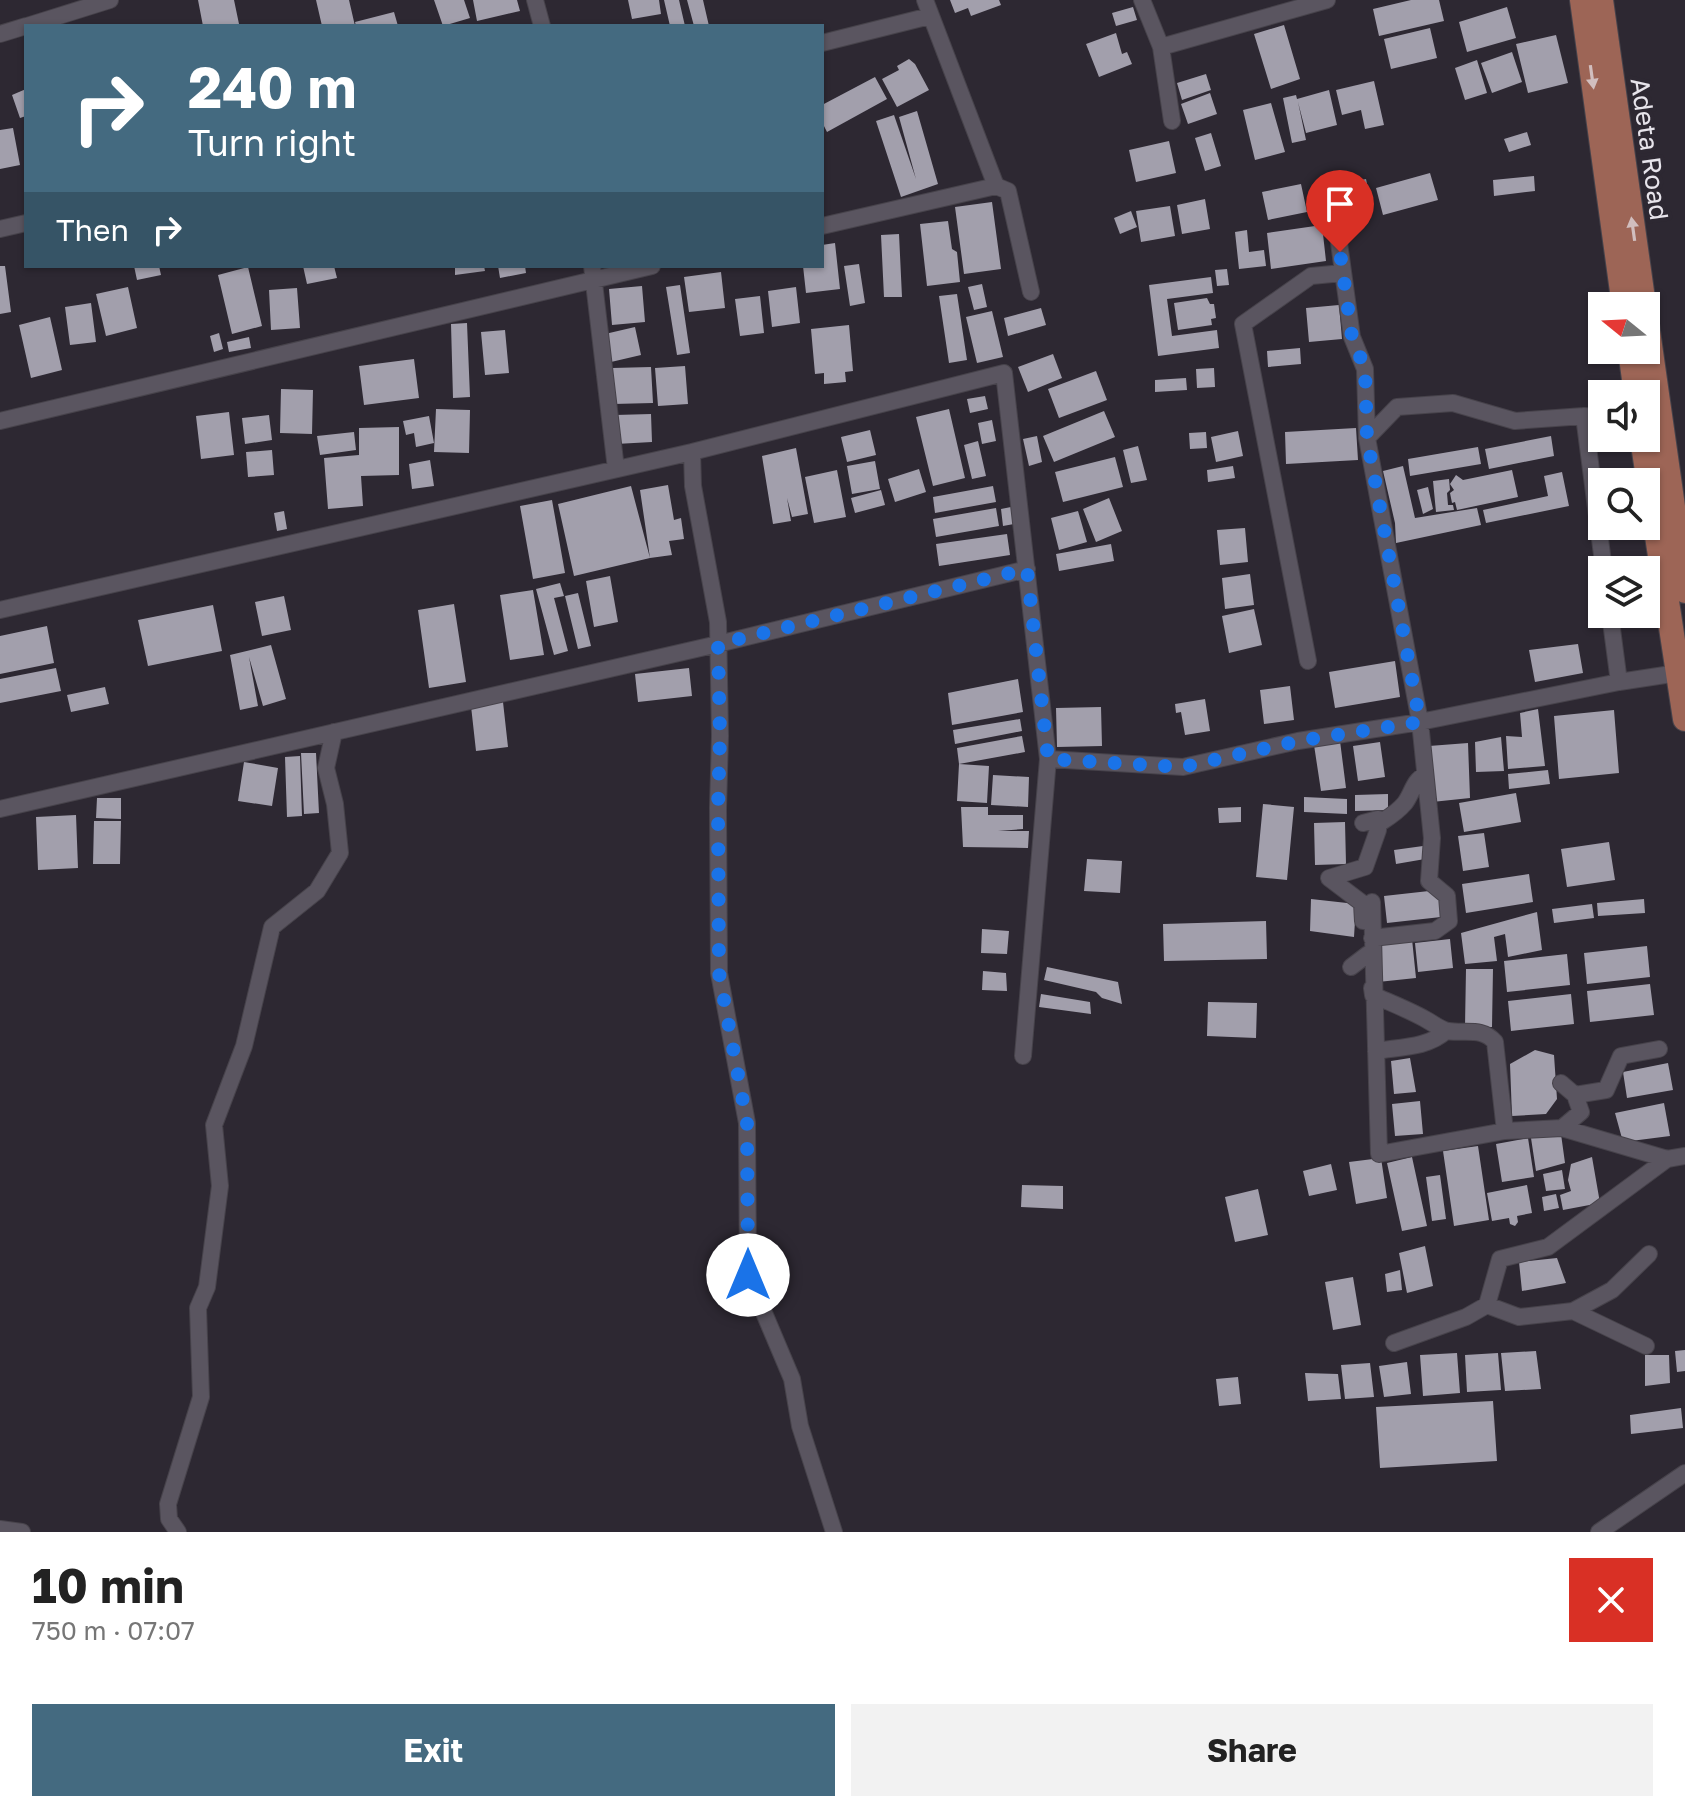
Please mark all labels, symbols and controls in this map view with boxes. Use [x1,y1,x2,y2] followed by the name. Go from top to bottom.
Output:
[188,53,357,120] text: 240 m
[56,56,160,160] icon: right
[1586,65,1599,90] one-way arrow
[1625,76,1675,222] street label: Adeta Road
[188,121,356,164] text: Turn right
[1306,170,1374,252] pin
[1318,182,1362,226] icon: arrive
[145,208,189,252] icon: right
[56,212,129,248] text: Then
[1626,216,1639,241] one-way arrow
[1588,292,1660,364] north arrow
[1588,292,1660,628] map controls
[1588,380,1660,452] button: sound
[1588,468,1660,540] button: search
[1588,556,1660,628] button: layers
[706,1233,790,1317] position arrow
[32,1556,184,1614] text: 10 min
[1569,1558,1653,1642] button: close
[32,1615,195,1646] text: 750 m · 07:07
[32,1704,835,1796] button: Exit
[851,1704,1653,1796] button: Share

